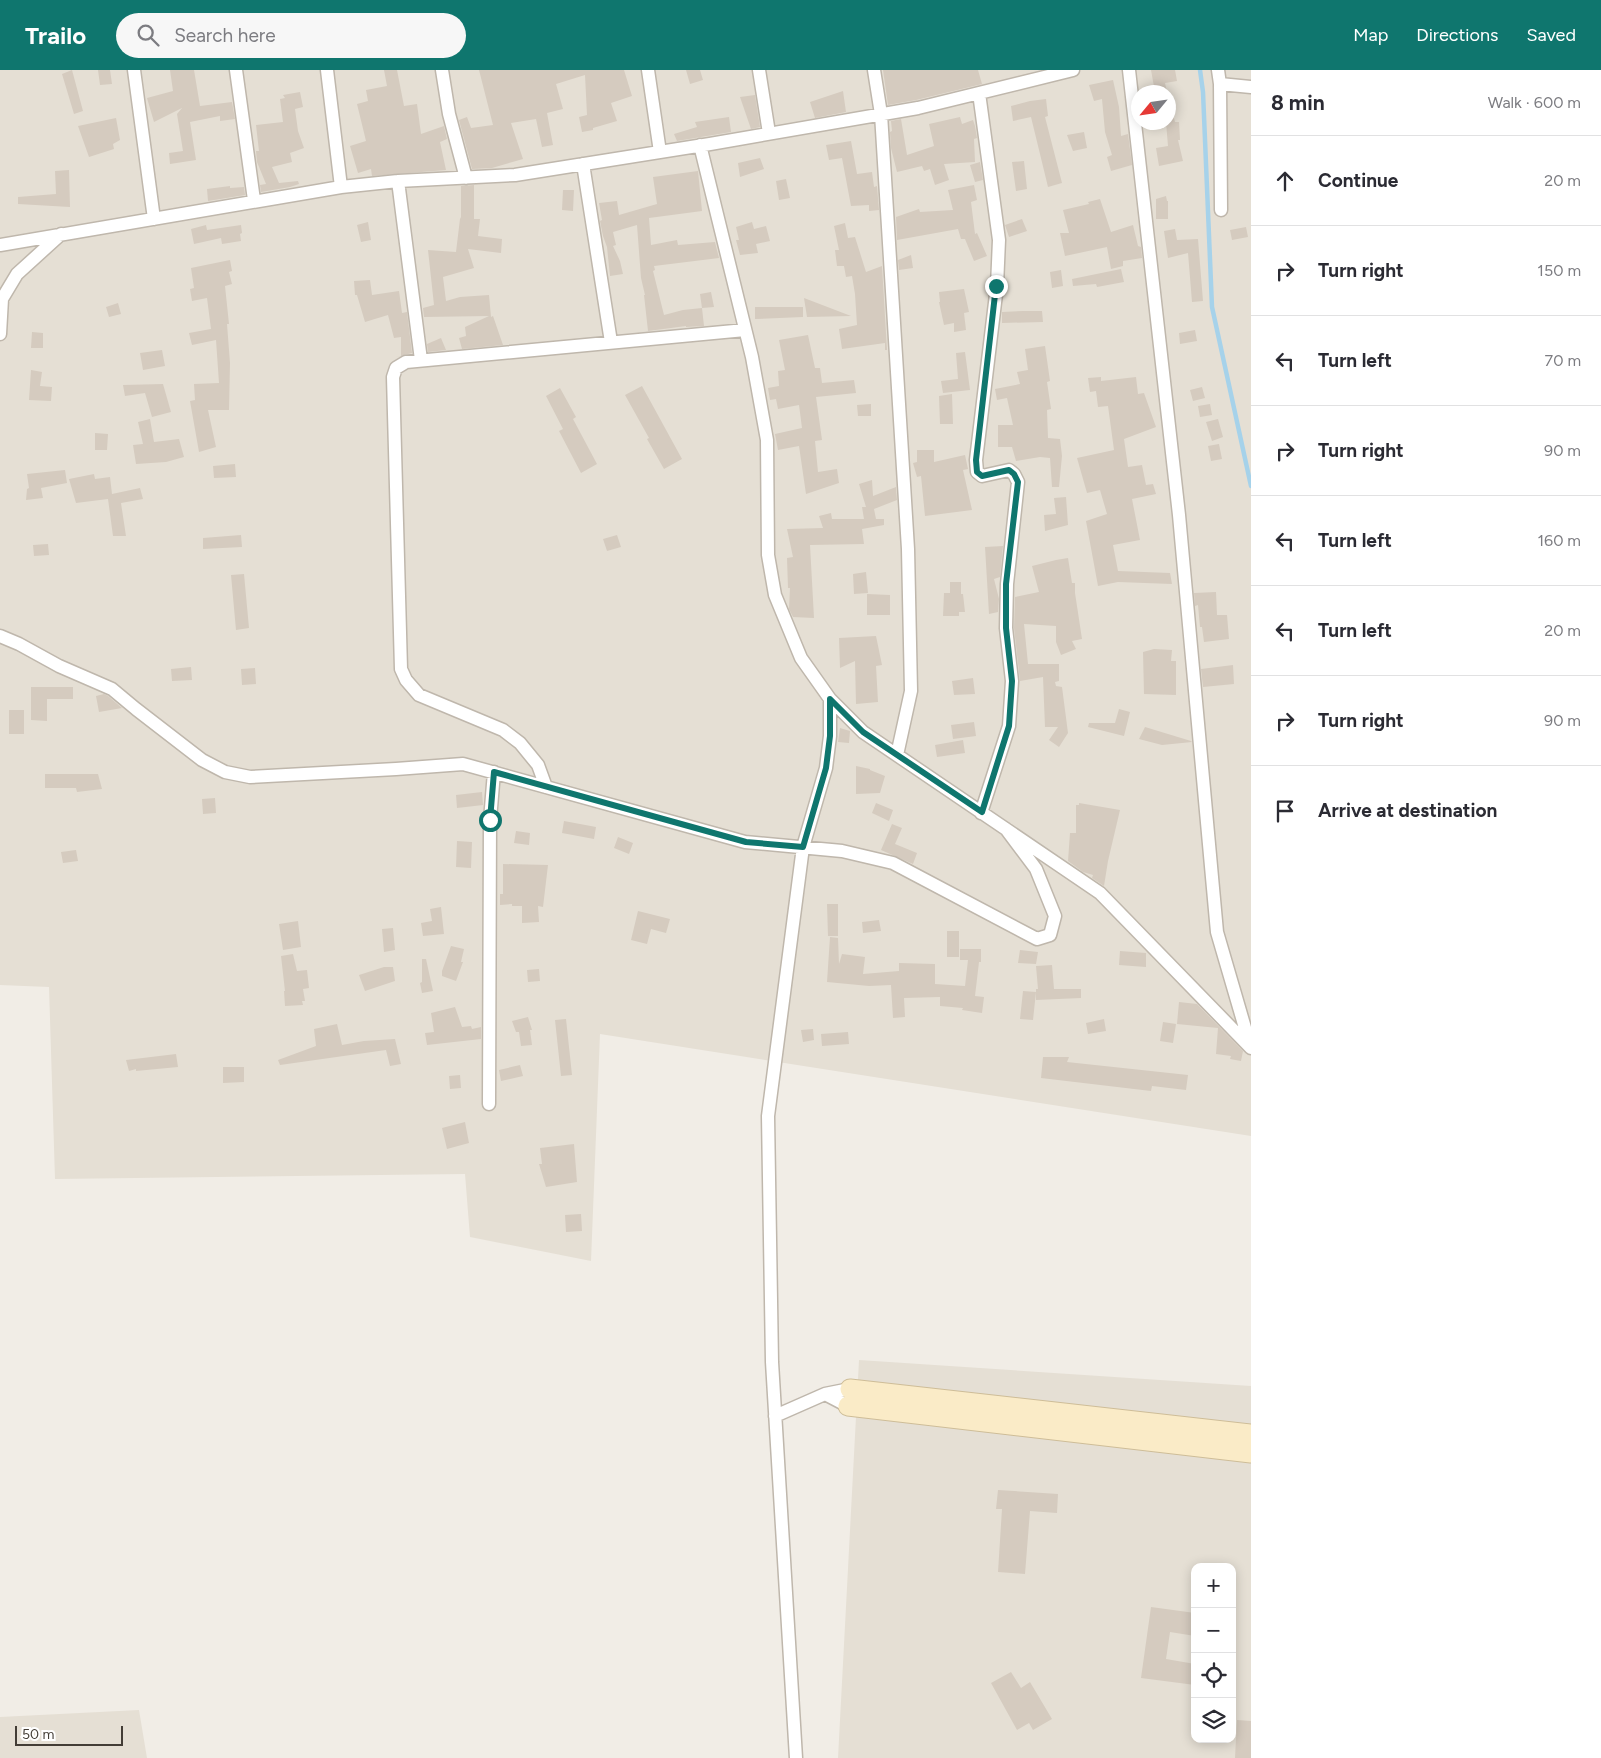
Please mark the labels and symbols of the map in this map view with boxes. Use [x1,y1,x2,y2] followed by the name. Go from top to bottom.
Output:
[1131,85,1176,130] north arrow
[985,275,1008,298] route end
[479,809,502,832] route start
[15,1723,122,1746] scale bar

